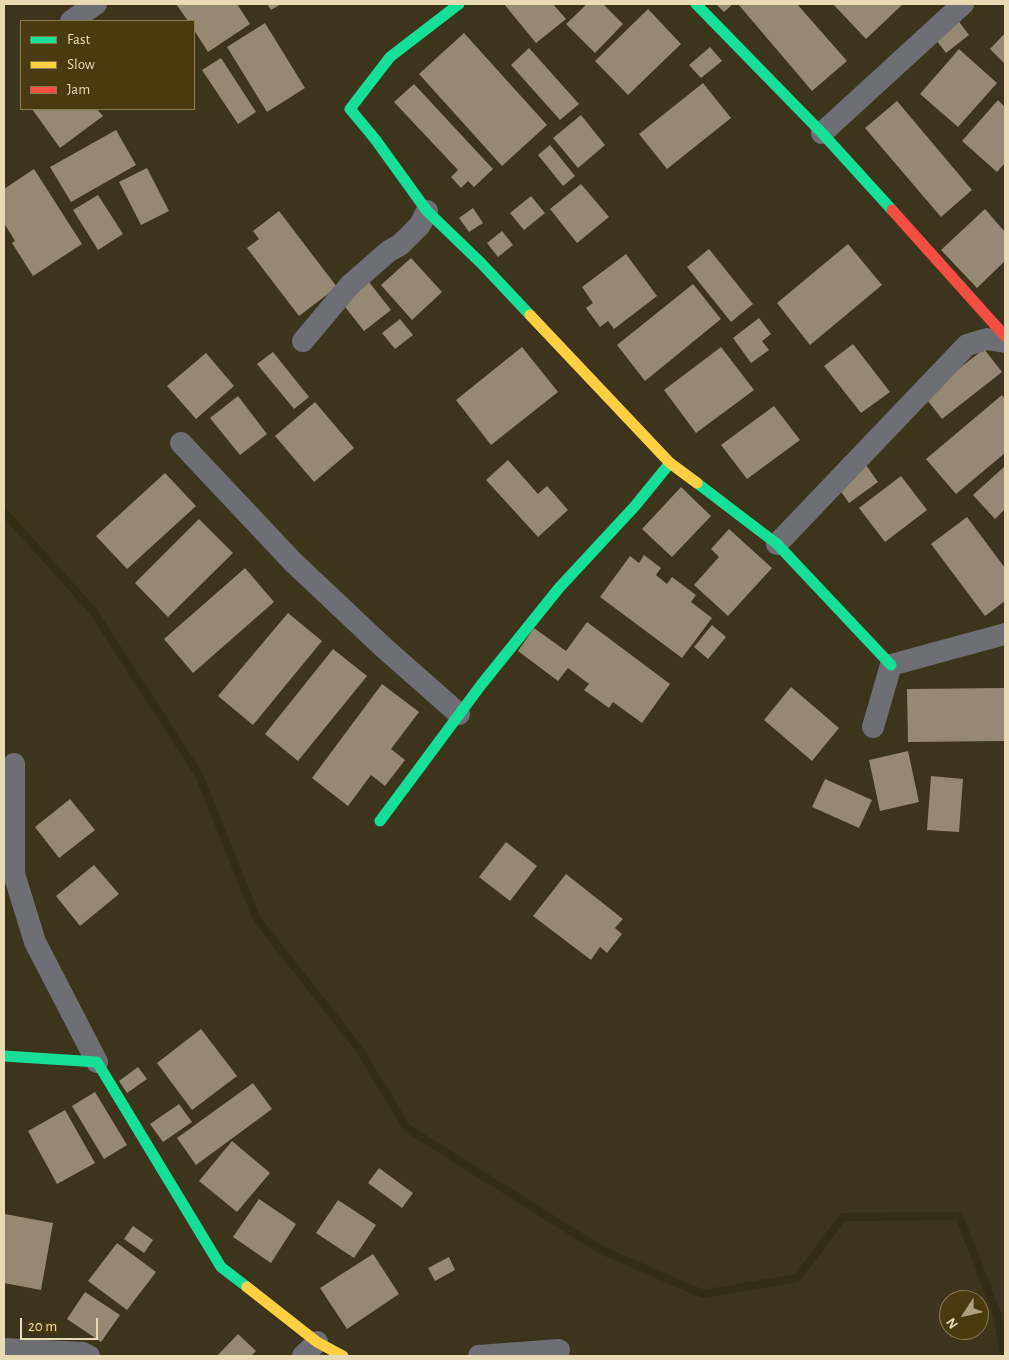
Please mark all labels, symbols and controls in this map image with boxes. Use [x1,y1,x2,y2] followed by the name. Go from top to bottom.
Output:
[20,20,195,110] legend
[67,32,90,47] text: Fast
[67,57,95,72] text: Slow
[67,82,90,97] text: Jam
[939,1290,989,1340] north arrow
[22,1308,100,1340] scale bar
[944,1315,961,1331] text: N
[28,1319,57,1334] text: 20 m

